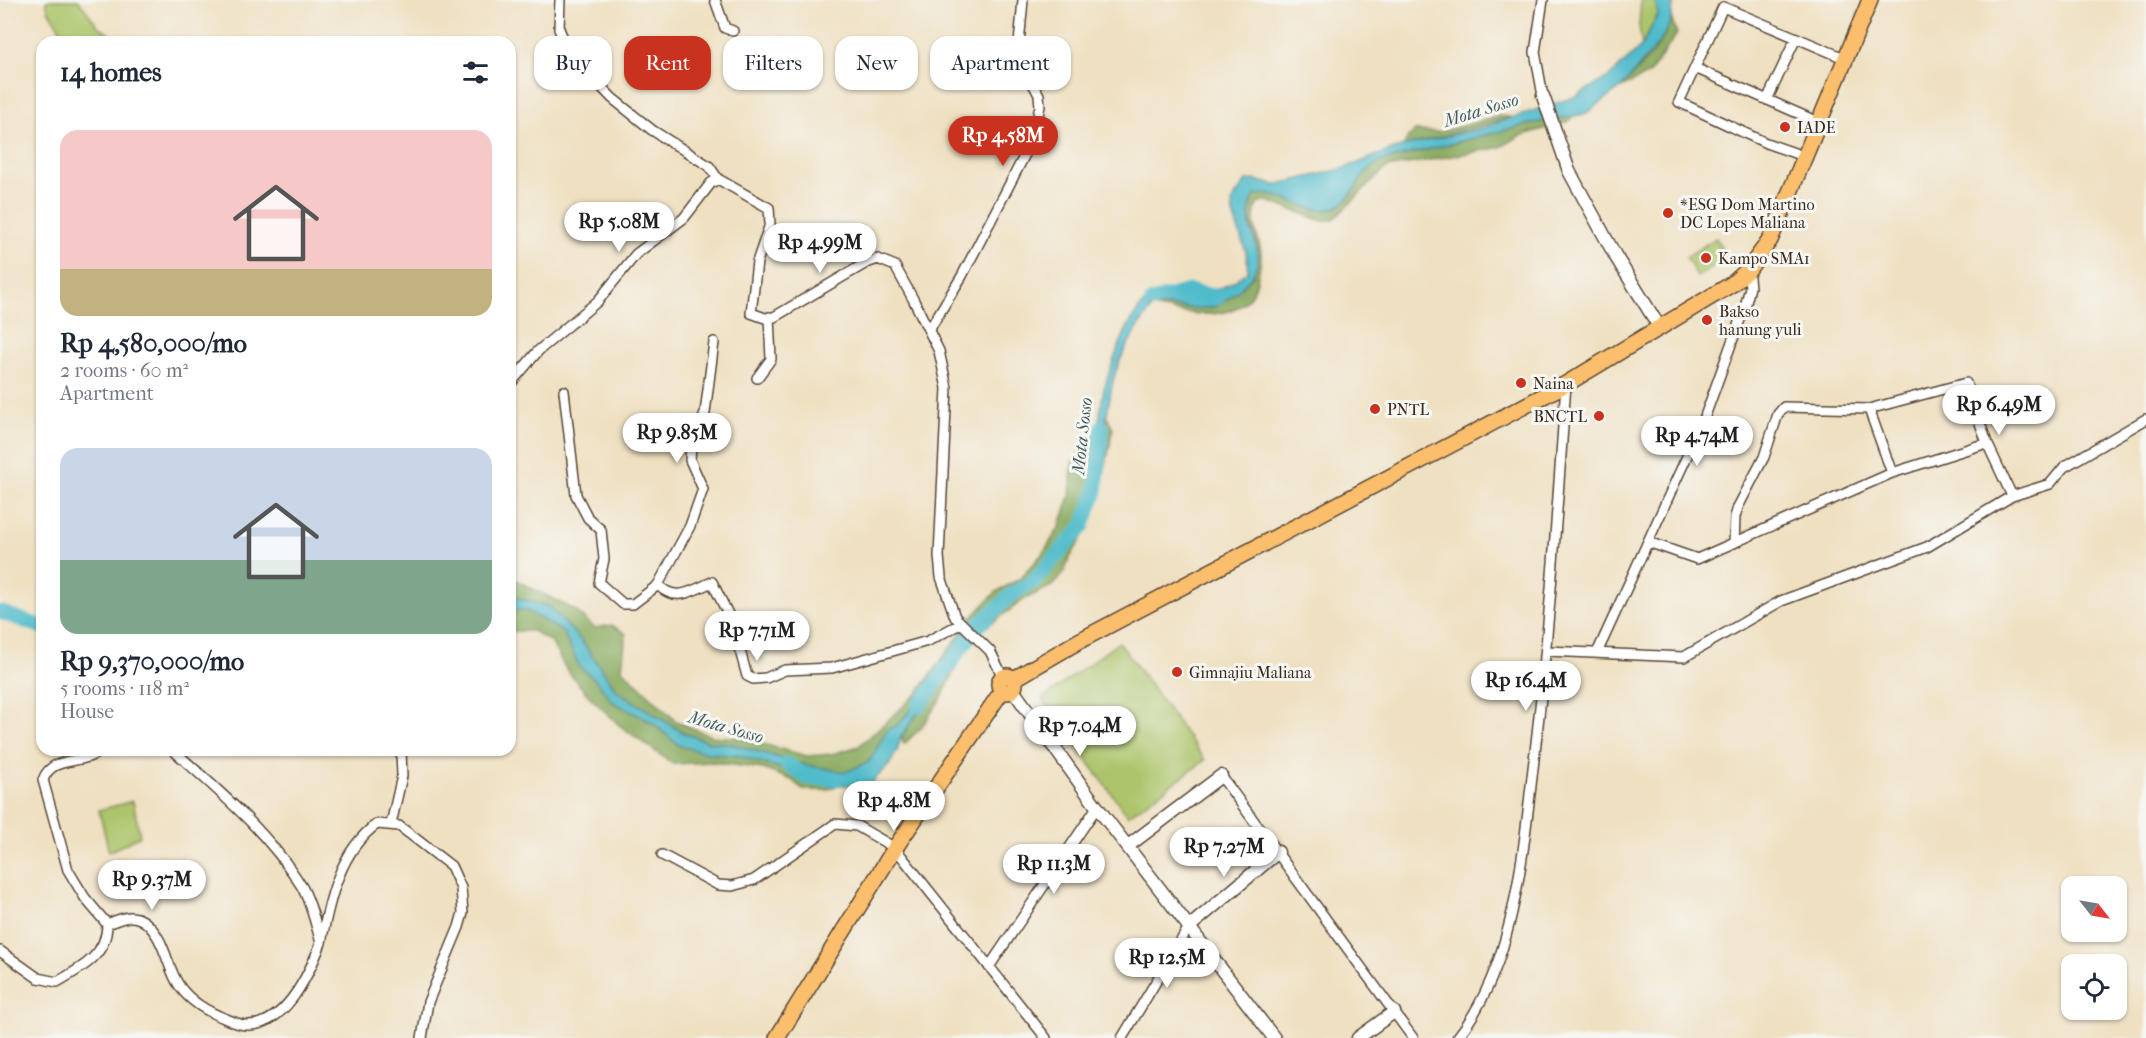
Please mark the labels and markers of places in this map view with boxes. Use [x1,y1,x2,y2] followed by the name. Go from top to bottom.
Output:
[941,116,1065,167] pin: Rp 4.58M
[1797,118,1836,137] place label: IADE
[1778,120,1792,134] marker: IADE
[1680,195,1815,232] place label: *ESG Dom Martino DC Lopes Maliana
[557,202,681,253] pin: Rp 5.08M
[1661,206,1675,220] marker: *ESG Dom Martino DC Lopes Maliana
[758,223,882,274] pin: Rp 4.99M
[1718,249,1810,268] place label: Kampo SMA1
[1699,251,1713,265] marker: Kampo SMA1
[1719,302,1802,339] place label: Bakso hanung yuli
[1700,313,1714,327] marker: Bakso hanung yuli
[1533,374,1574,393] place label: Naina
[1514,376,1528,390] marker: Naina
[1937,385,2061,436] pin: Rp 6.49M
[1387,400,1429,419] place label: PNTL
[1368,402,1382,416] marker: PNTL
[1534,407,1587,426] place label: BNCTL
[1592,409,1606,423] marker: BNCTL
[615,413,739,464] pin: Rp 9.85M
[1635,416,1759,467] pin: Rp 4.74M
[695,611,819,662] pin: Rp 7.71M
[1464,661,1588,712] pin: Rp 16.4M
[1189,663,1312,682] place label: Gimnajiu Maliana
[1170,665,1184,679] marker: Gimnajiu Maliana
[1018,706,1142,757] pin: Rp 7.04M
[839,781,949,832] pin: Rp 4.8M
[1162,827,1286,878] pin: Rp 7.27M
[992,844,1116,895] pin: Rp 11.3M
[90,860,214,911] pin: Rp 9.37M
[1105,938,1229,989] pin: Rp 12.5M

